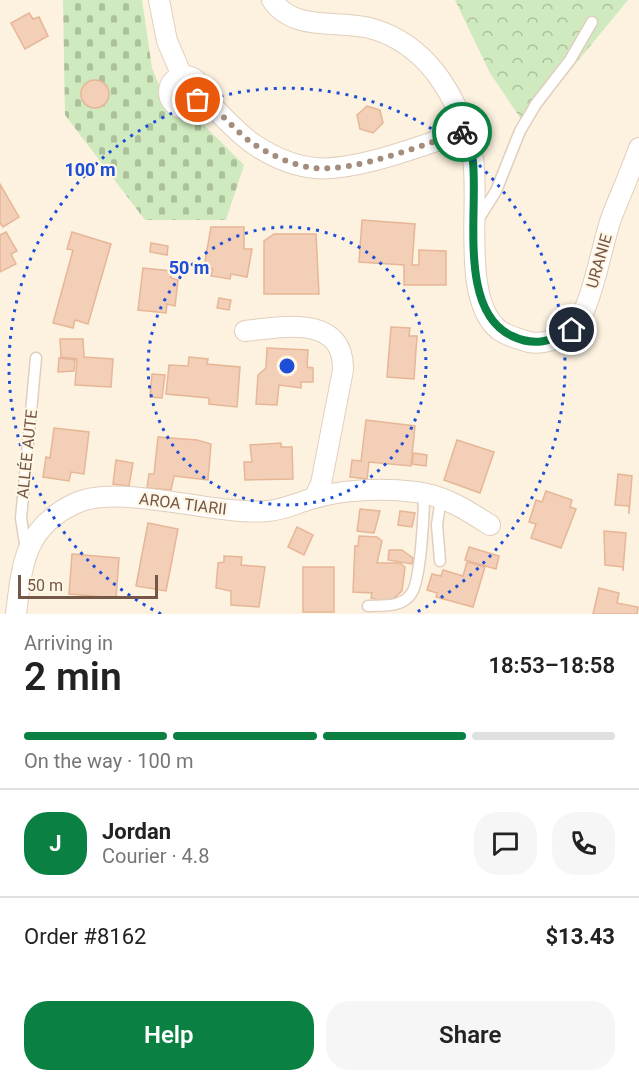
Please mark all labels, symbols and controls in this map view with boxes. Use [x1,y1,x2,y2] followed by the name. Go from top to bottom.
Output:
[172,74,223,125] pin
[181,83,214,116] icon: bag
[432,102,492,162] courier
[446,116,479,149] icon: bike
[64,159,116,180] text: 100 m
[582,232,616,290] street label: URANIE
[169,257,209,278] text: 50 m
[546,304,597,355] pin
[555,313,588,346] icon: home
[277,356,297,376] centre of rings
[13,409,41,499] street label: ALLÉE AUTE
[138,489,228,519] street label: AROA TIARII
[18,572,158,600] scale bar
[27,576,63,595] text: 50 m
[24,631,113,655] text: Arriving in
[488,653,615,678] text: 18:53–18:58
[24,654,122,700] text: 2 min
[24,749,193,773] text: On the way · 100 m
[474,812,537,875] button: chat
[552,812,615,875] button: phone
[102,819,171,844] text: Jordan
[49,831,62,856] text: J
[102,844,209,868] text: Courier · 4.8
[24,924,146,949] text: Order #8162
[546,924,615,949] text: $13.43
[24,1001,314,1070] button: Help
[326,1001,615,1070] button: Share

